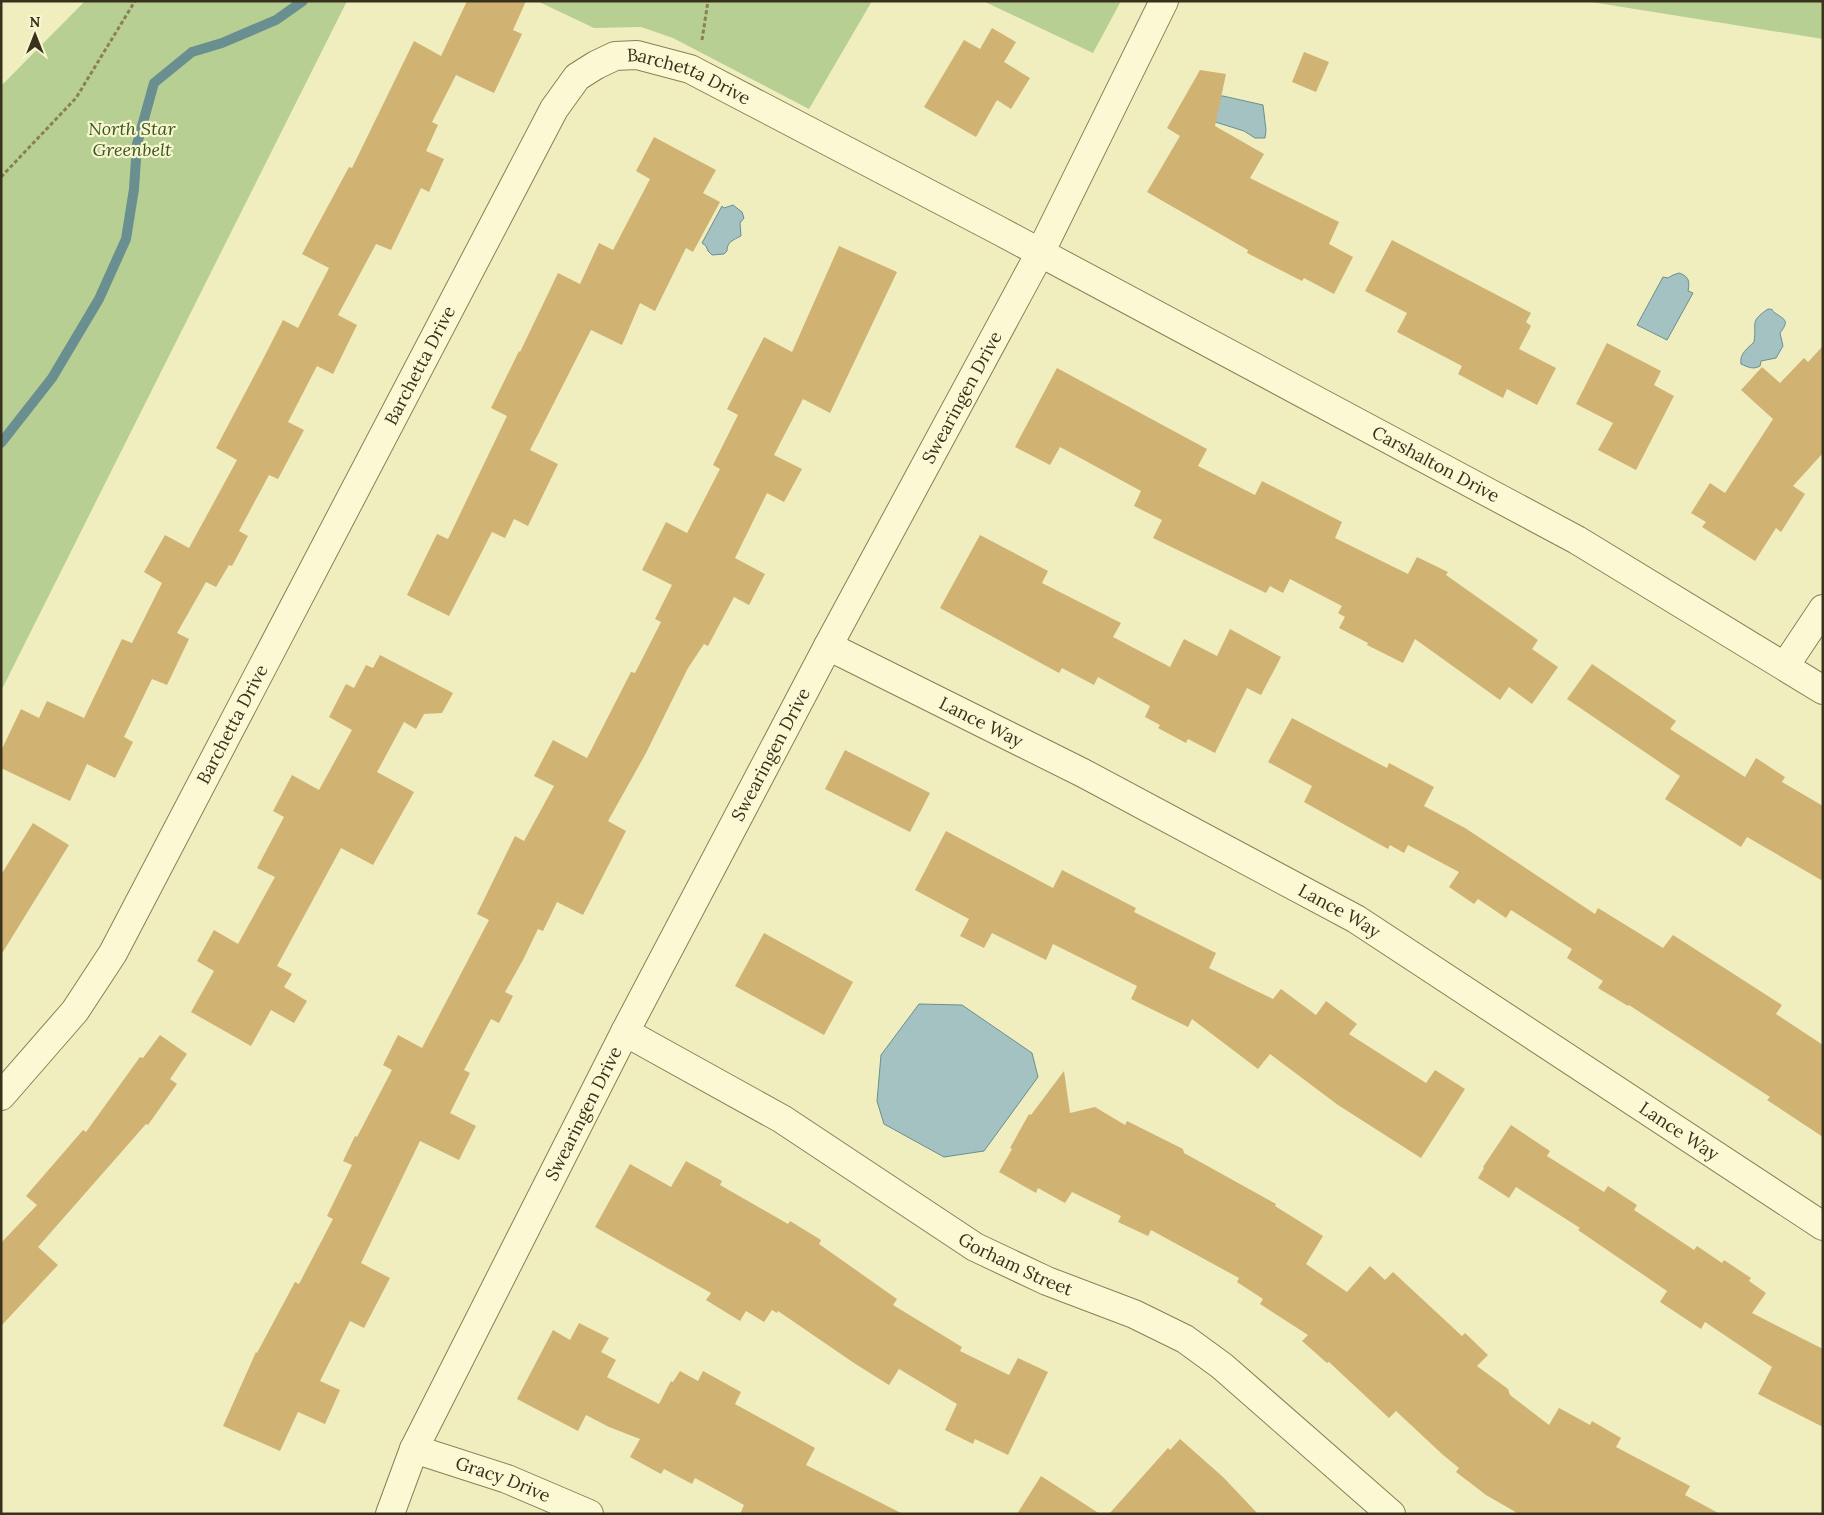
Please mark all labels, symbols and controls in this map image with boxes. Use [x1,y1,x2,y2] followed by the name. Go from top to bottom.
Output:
[10,10,60,60] north arrow
[30,13,41,31] text: N
[627,43,755,110] street label: Barchetta Drive
[88,117,176,161] park label: North Star Greenbelt
[379,301,460,429] street label: Barchetta Drive
[916,327,1007,468] street label: Swearingen Drive
[1368,420,1504,507] street label: Carshalton Drive
[191,660,273,788] street label: Barchetta Drive
[726,684,815,825] street label: Swearingen Drive
[935,691,1028,753] street label: Lance Way
[1294,878,1386,943] street label: Lance Way
[540,1042,627,1185] street label: Swearingen Drive
[1635,1096,1724,1166] street label: Lance Way
[954,1227,1076,1301] street label: Gorham Street
[453,1451,554,1507] street label: Gracy Drive

